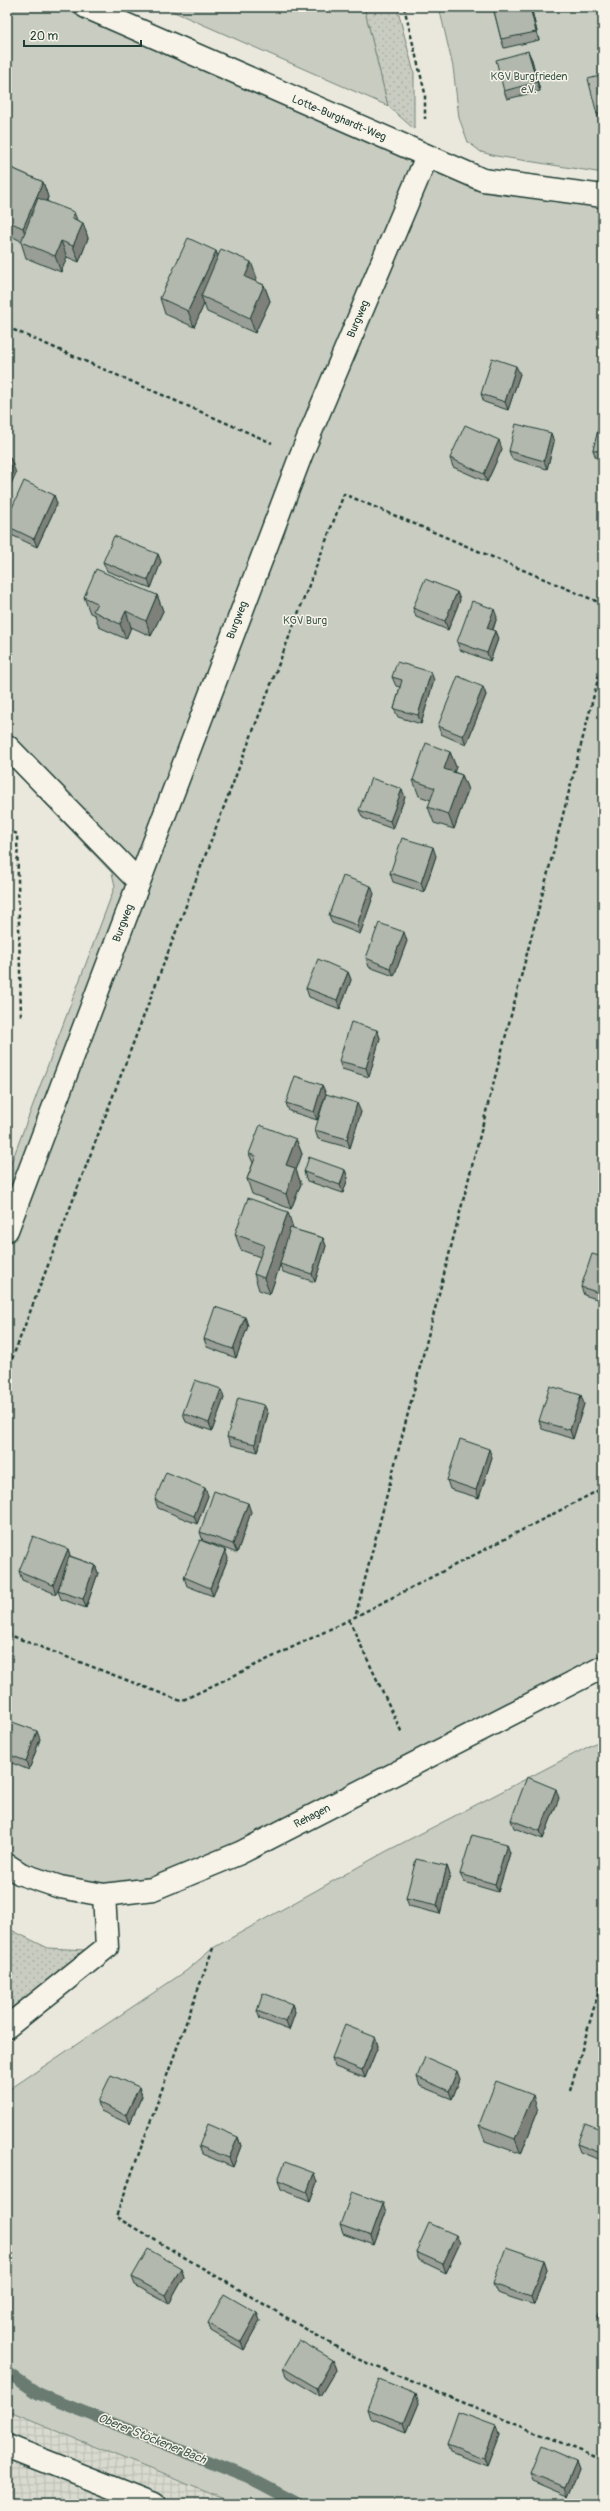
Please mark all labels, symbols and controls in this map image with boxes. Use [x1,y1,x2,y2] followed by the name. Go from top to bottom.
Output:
[24,22,141,48] scale bar
[30,29,59,44] text: 20 m
[491,70,567,96] park label: KGV Burgfrieden e.V.
[290,92,389,144] street label: Lotte-Burghardt-Weg
[344,298,372,340] street label: Burgweg
[224,599,250,641] street label: Burgweg
[283,614,328,627] park label: KGV Burg
[110,902,136,944] street label: Burgweg
[292,1801,332,1831] street label: Rehagen
[96,2410,209,2468] water label: Oberer Stöckener Bach

